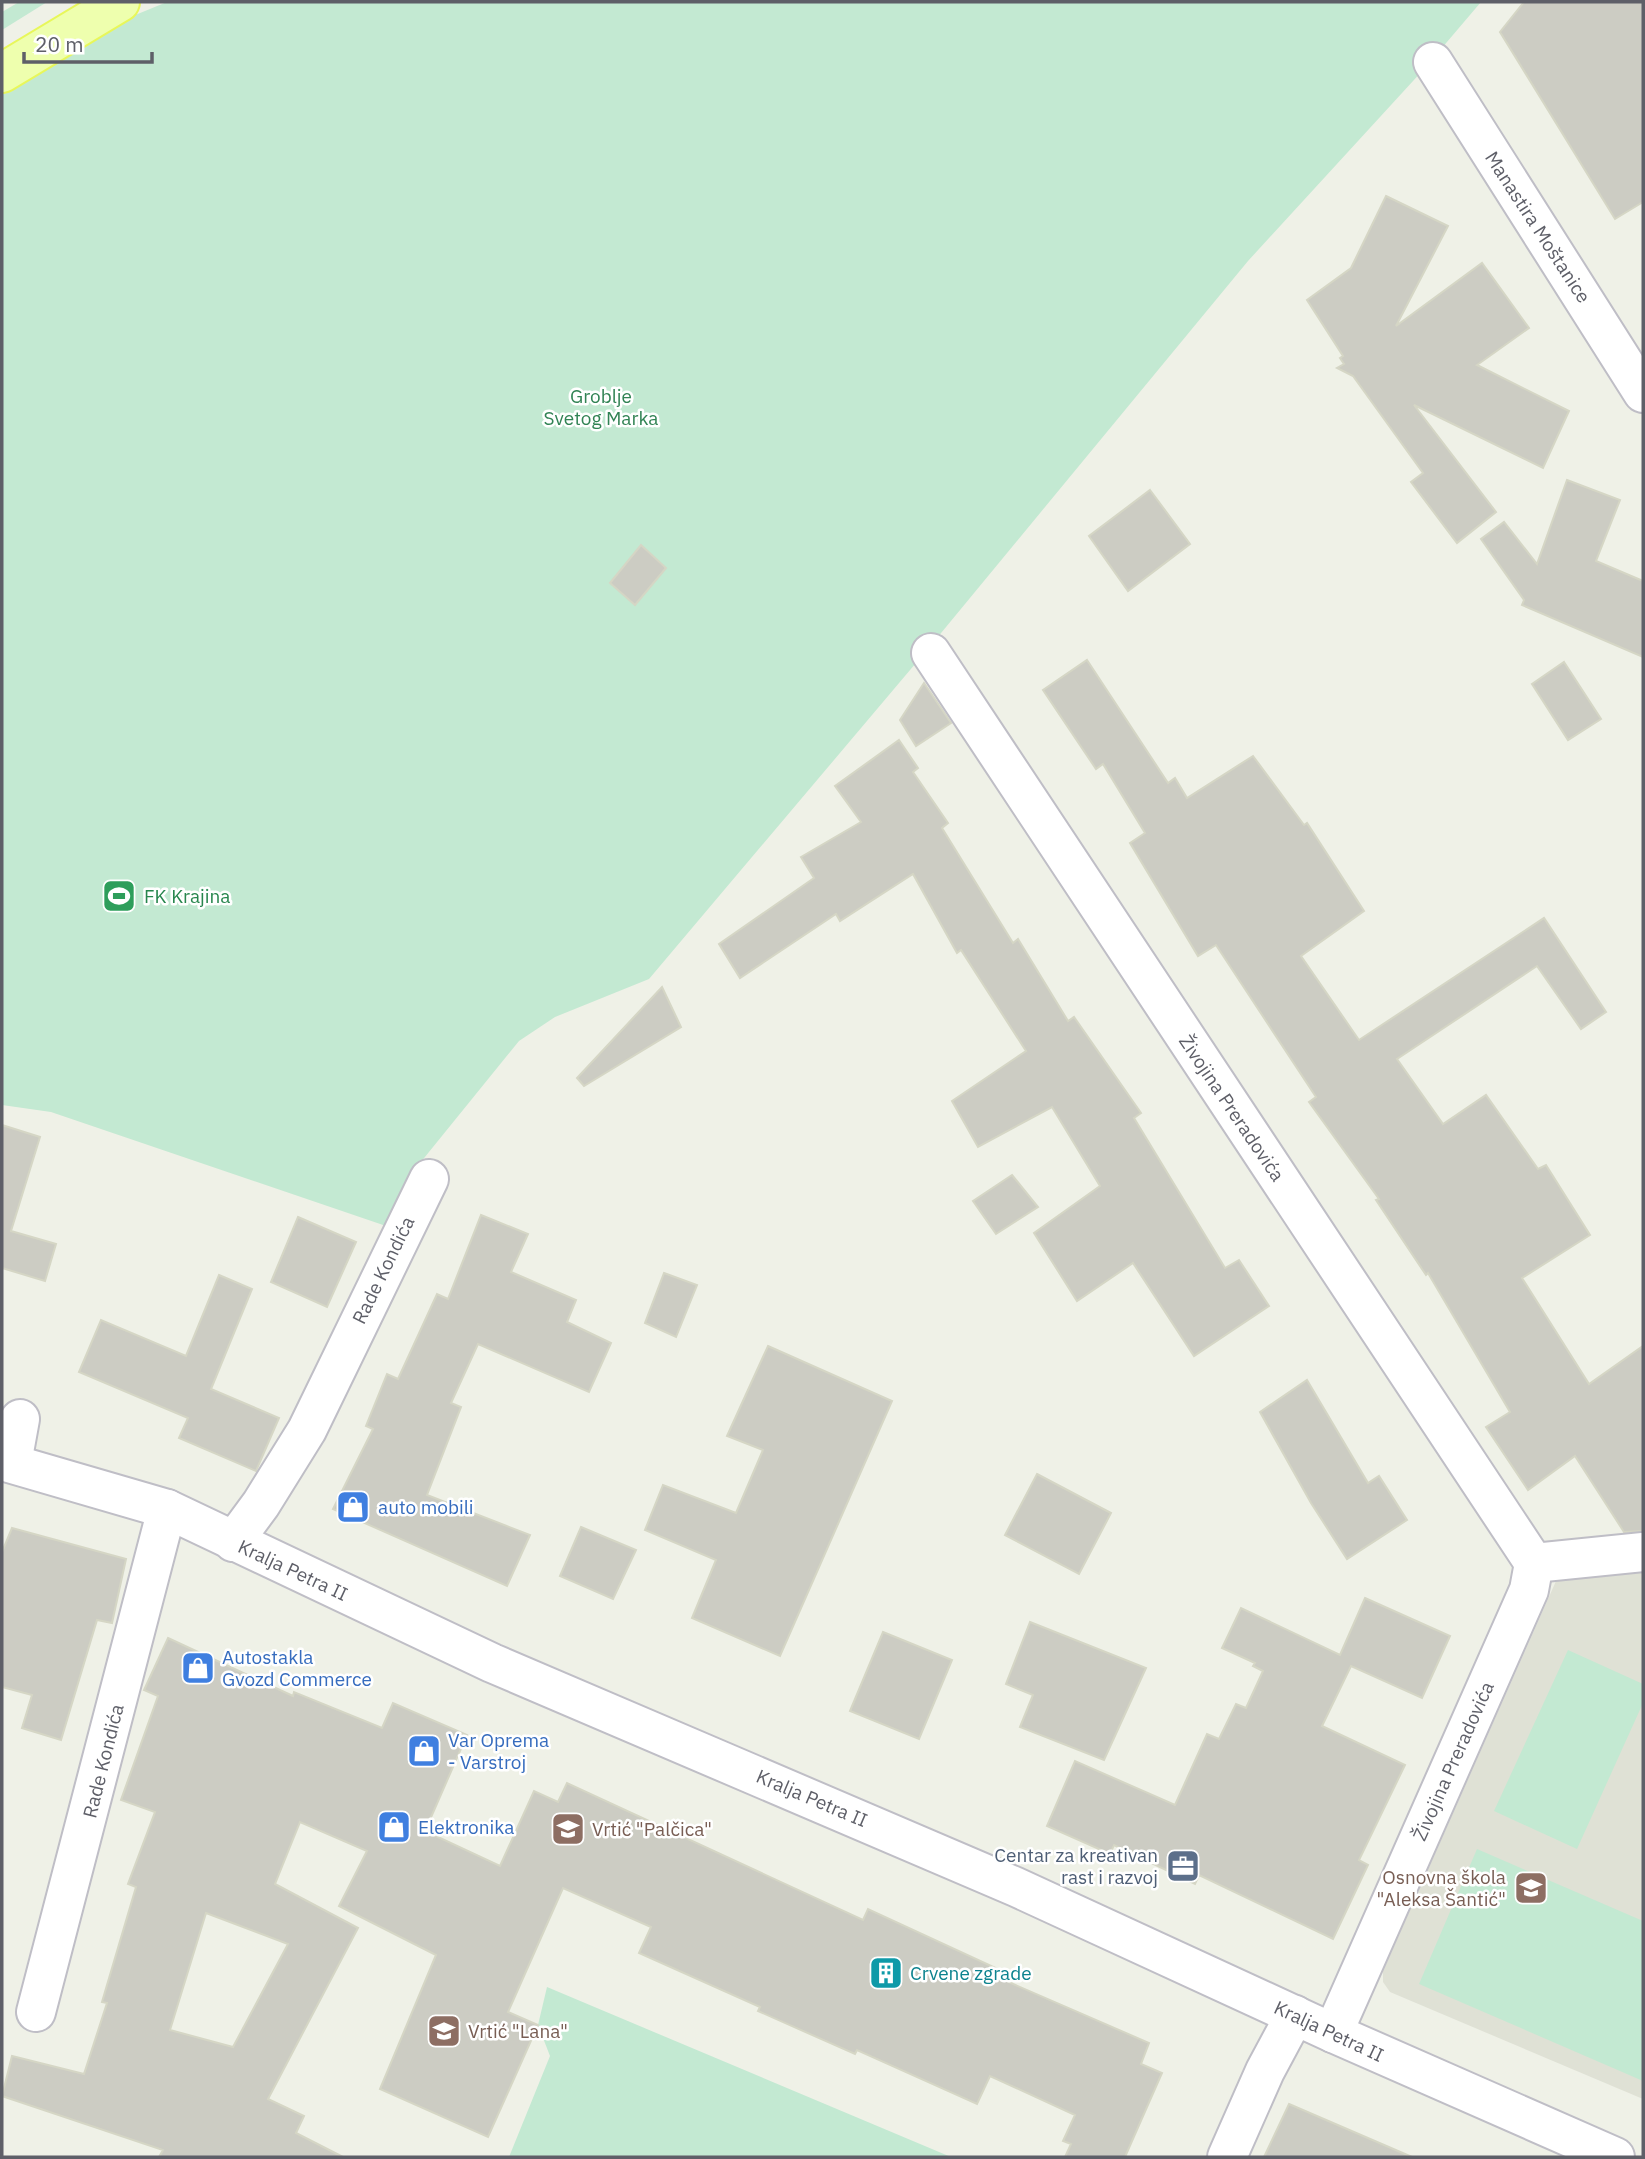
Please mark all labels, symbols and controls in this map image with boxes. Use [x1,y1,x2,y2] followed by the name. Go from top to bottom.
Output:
[24,21,152,65] scale bar
[35,30,84,58] text: 20 m
[1480,147,1596,307] street label: Manastira Moštanice
[543,384,659,430] park label: Groblje Svetog Marka
[100,877,138,915] sports icon: FK Krajina
[144,884,231,908] place label: FK Krajina
[1174,1030,1290,1186] street label: Živojina Preradovića
[347,1212,419,1328] street label: Rade Kondića
[334,1488,372,1526] shop icon: auto mobili
[378,1495,474,1519] place label: auto mobili
[234,1534,352,1606] street label: Kralja Petra II
[222,1645,372,1691] place label: Autostakla Gvozd Commerce
[179,1649,217,1687] shop icon: Autostakla Gvozd Commerce
[1407,1678,1499,1844] street label: Živojina Preradovića
[77,1702,129,1820] street label: Rade Kondića
[448,1728,549,1774] place label: Var Oprema - Varstroj
[405,1732,443,1770] shop icon: Var Oprema - Varstroj
[753,1764,871,1832] street label: Kralja Petra II
[375,1808,413,1846] shop icon: Elektronika
[549,1810,587,1848] school or university icon: Vrtić "Palčica"
[418,1815,514,1839] place label: Elektronika
[592,1817,712,1841] place label: Vrtić "Palčica"
[994,1843,1158,1889] place label: Centar za kreativan rast i razvoj
[1164,1847,1202,1885] office icon: Centar za kreativan rast i razvoj
[1377,1865,1506,1911] place label: Osnovna škola "Aleksa Šantić"
[1512,1869,1550,1907] school or university icon: Osnovna škola "Aleksa Šantić"
[867,1954,905,1992] building icon: Crvene zgrade
[910,1961,1032,1985] place label: Crvene zgrade
[1270,1995,1388,2067] street label: Kralja Petra II
[425,2012,463,2050] school or university icon: Vrtić "Lana"
[468,2019,568,2043] place label: Vrtić "Lana"

